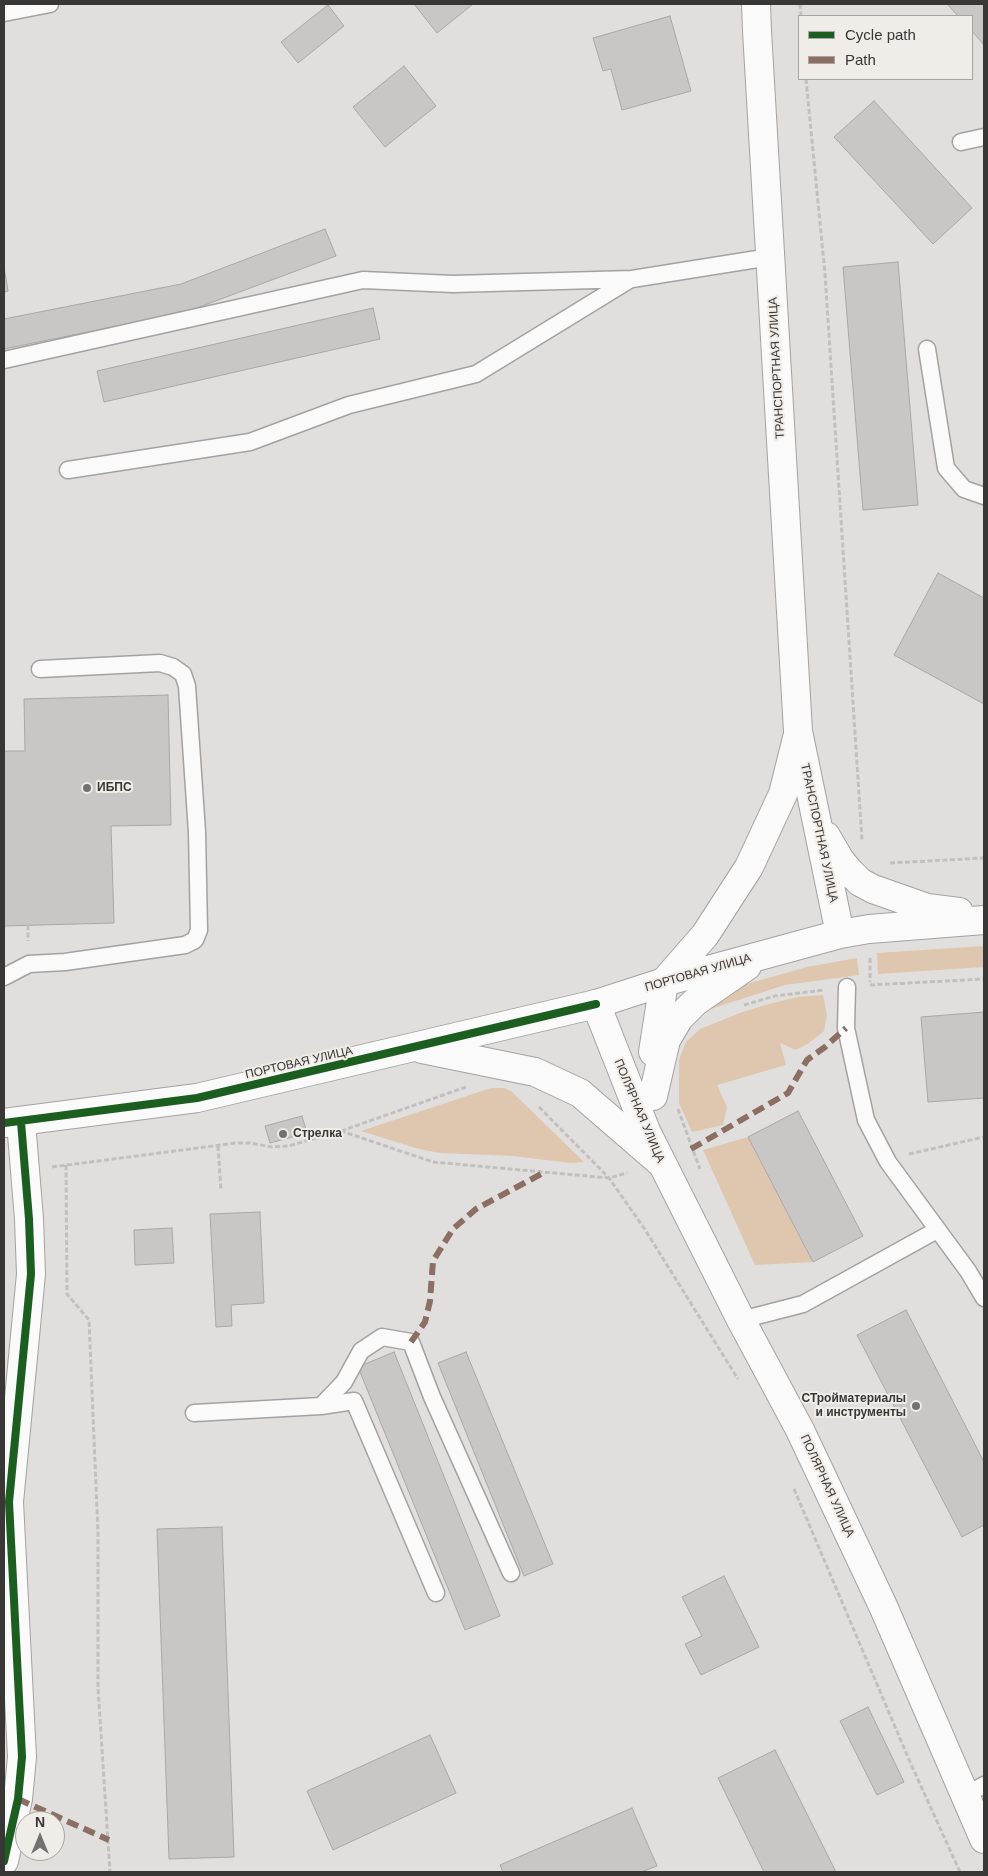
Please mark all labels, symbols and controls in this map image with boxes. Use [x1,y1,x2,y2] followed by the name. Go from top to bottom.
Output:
[798,15,973,80] legend
[845,26,916,43] text: Cycle path
[845,51,876,68] text: Path
[766,297,788,439] street label: ТРАНСПОРТНАЯ УЛИЦА
[797,762,841,904] street label: ТРАНСПОРТНАЯ УЛИЦА
[97,781,132,795] place label: ИБПС
[81,782,93,794] marker: ИБПС
[643,951,753,995] street label: ПОРТОВАЯ УЛИЦА
[244,1044,354,1082] street label: ПОРТОВАЯ УЛИЦА
[611,1057,667,1165] street label: ПОЛЯРНАЯ УЛИЦА
[293,1127,342,1141] place label: Стрелка
[277,1128,289,1140] marker: Стрелка
[802,1392,906,1420] place label: СТройматериалы и инструменты
[910,1400,922,1412] marker: СТройматериалы и инструменты
[797,1432,857,1540] street label: ПОЛЯРНАЯ УЛИЦА
[15,1811,65,1861] north arrow
[35,1814,45,1830] text: N

